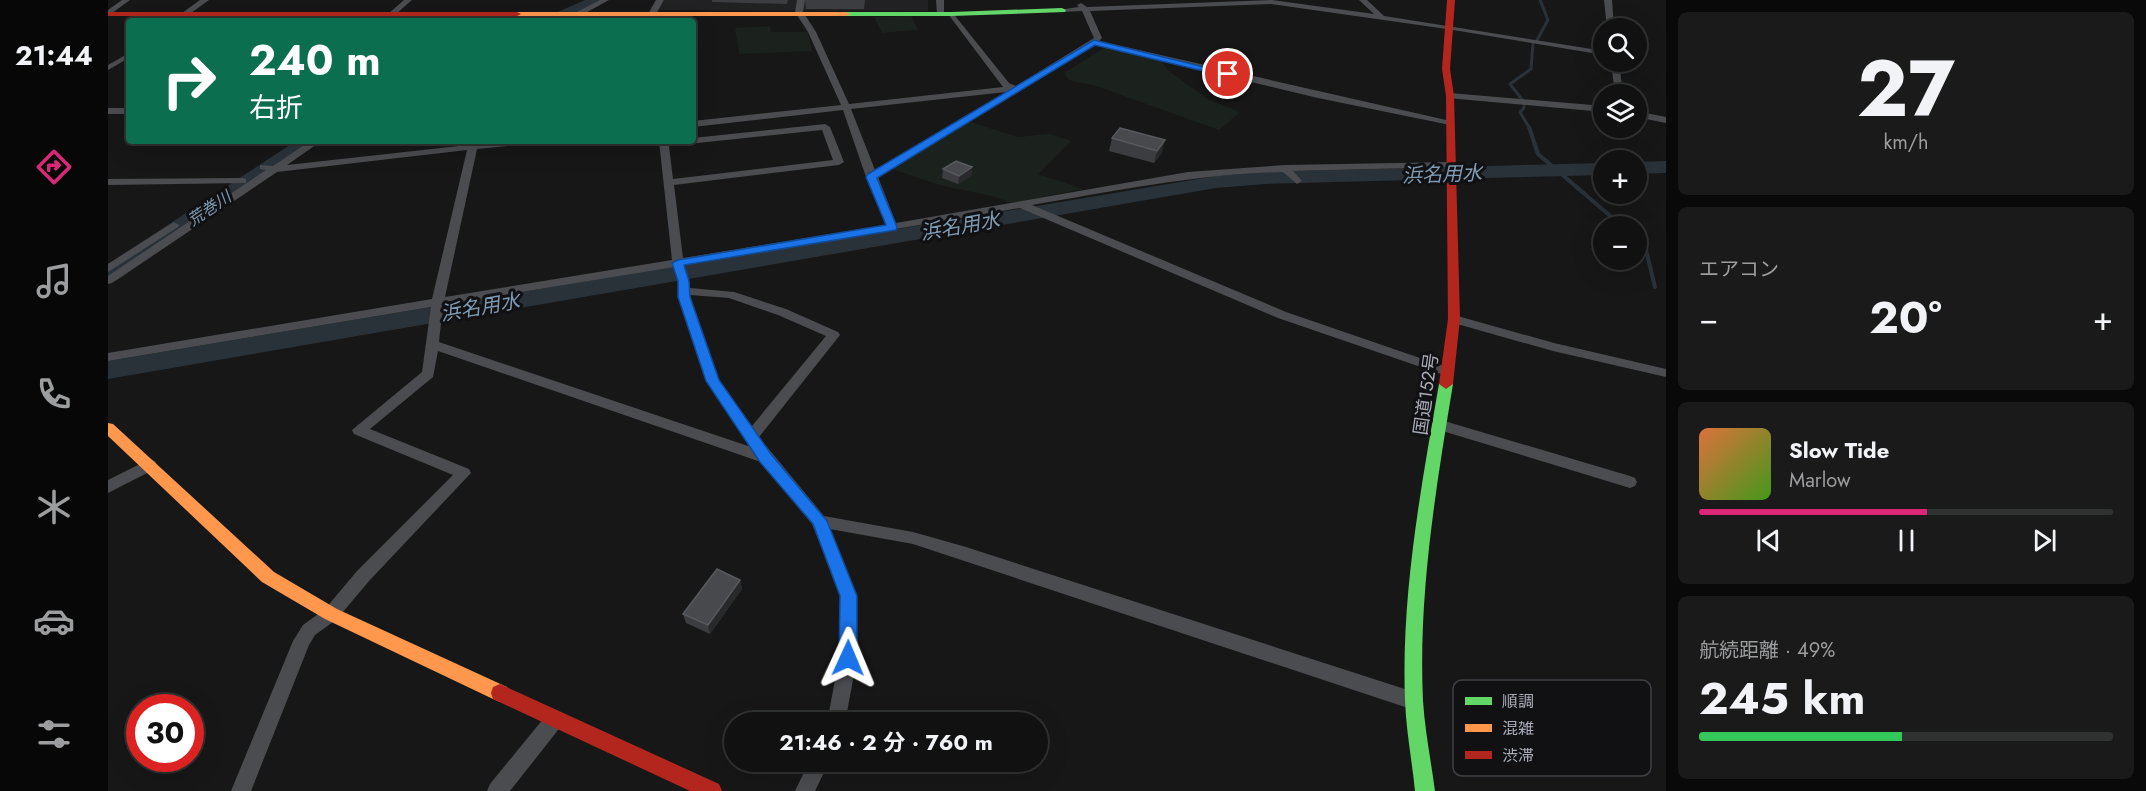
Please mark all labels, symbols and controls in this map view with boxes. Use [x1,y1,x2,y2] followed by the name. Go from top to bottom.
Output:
[1593,18,1647,270] map controls
[1593,18,1647,72] button: search
[249,30,381,91] text: 240 m
[1857,33,1955,145] text: 27
[15,36,93,75] text: 21:44
[150,42,228,120] icon: right
[1202,48,1253,99] pin
[1211,57,1244,90] icon: arrive
[1593,84,1647,138] button: layers
[249,88,303,127] text: 右折
[1883,128,1929,157] text: km/h
[33,146,75,188] icon: directions
[1593,150,1647,204] button: +
[1402,159,1484,190] water label: 浜名用水
[183,184,237,231] water label: 荒巻川
[918,205,1004,248] water label: 浜名用水
[1593,216,1647,270] button: −
[1699,255,1779,284] text: エアコン
[33,260,75,302] icon: music
[1869,285,1942,350] text: 20°
[438,286,524,329] water label: 浜名用水
[1699,295,1718,342] text: −
[2093,295,2113,342] text: +
[1407,351,1445,437] street label: 国道152号
[33,373,75,415] icon: phone
[1789,434,1889,466] text: Slow Tide
[1789,466,1851,495] text: Marlow
[33,486,75,528] icon: climate
[1752,524,1785,557] icon: previous
[1890,524,1923,557] icon: pause
[2028,524,2061,557] icon: next
[33,600,75,642] icon: car
[816,626,880,690] position arrow
[1699,636,1835,665] text: 航続距離 · 49%
[1699,666,1865,731] text: 245 km
[1453,680,1651,776] legend
[1502,690,1534,713] text: 順調
[126,694,204,772] speed limit sign: 30
[33,713,75,755] icon: filters
[1502,717,1534,740] text: 混雑
[779,726,993,758] text: 21:46 · 2 分 · 760 m
[1502,744,1534,767] text: 渋滞

